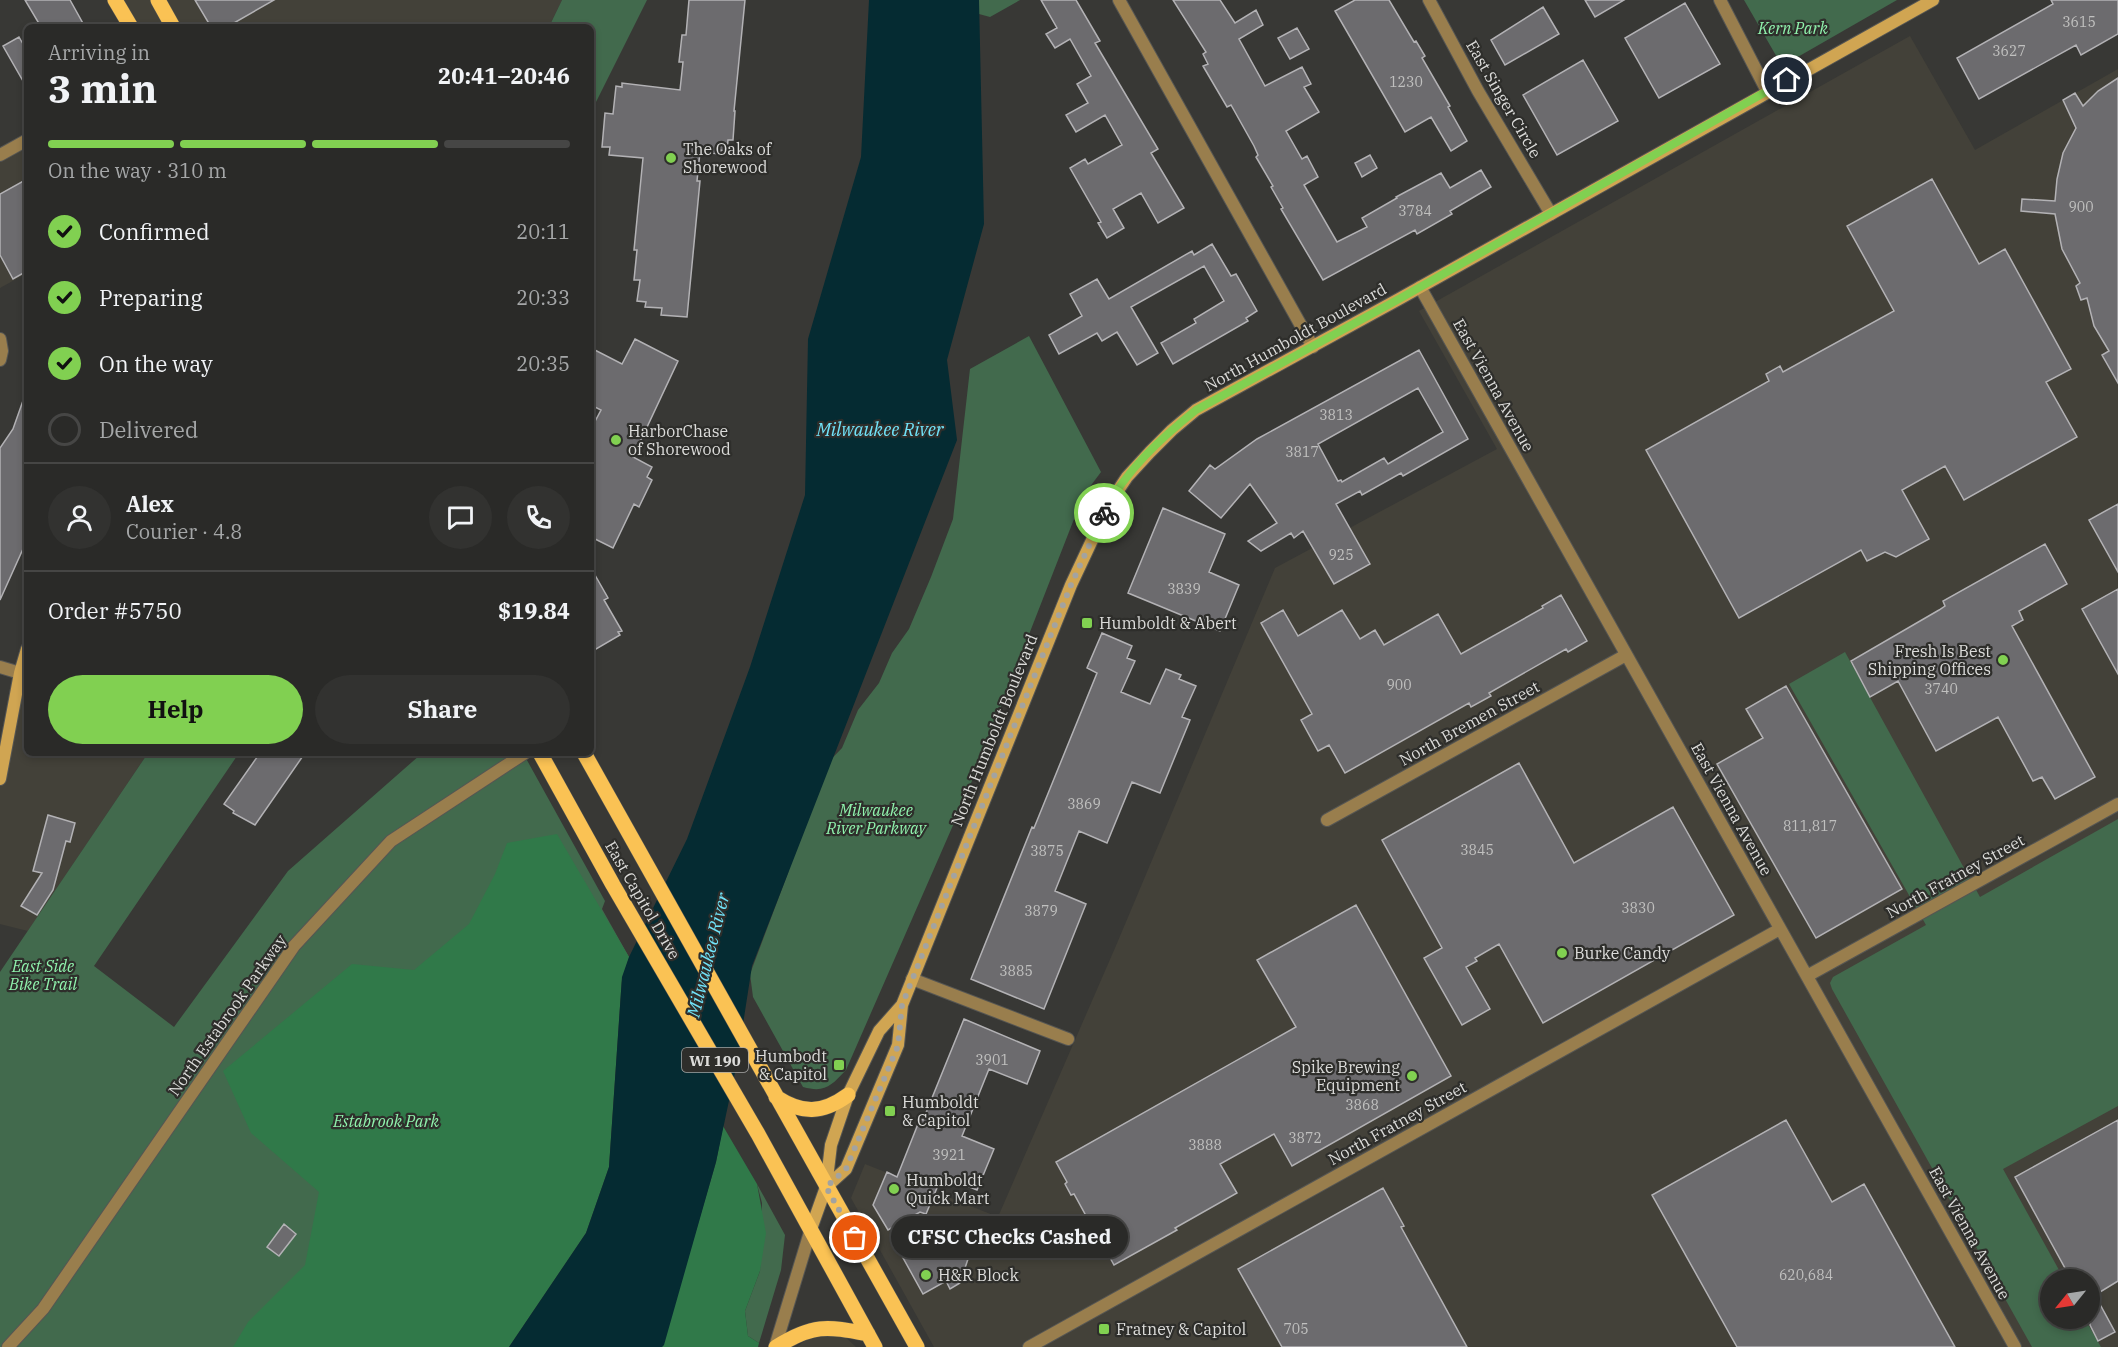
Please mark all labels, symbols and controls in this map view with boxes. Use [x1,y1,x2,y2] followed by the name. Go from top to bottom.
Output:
[2062,13,2096,31] house number: 3615
[1757,18,1828,38] park label: Kern Park
[1462,36,1546,162] street label: East Singer Circle
[48,39,150,66] text: Arriving in
[1992,42,2026,60] house number: 3627
[1761,54,1812,105] pin
[438,61,570,90] text: 20:41–20:46
[48,63,157,114] text: 3 min
[1770,63,1803,96] icon: home
[1389,73,1423,91] house number: 1230
[683,139,773,177] place label: The Oaks of Shorewood
[664,151,678,165] marker: The Oaks of Shorewood
[48,157,227,184] text: On the way · 310 m
[2068,198,2094,216] house number: 900
[1398,202,1432,220] house number: 3784
[48,215,81,248] icon: check
[99,217,210,246] text: Confirmed
[516,218,570,245] text: 20:11
[1200,278,1390,396] street label: North Humboldt Boulevard
[48,281,81,314] icon: check
[99,283,203,312] text: Preparing
[516,284,570,311] text: 20:33
[1449,315,1539,455] street label: East Vienna Avenue
[48,347,81,380] icon: check
[99,349,213,378] text: On the way
[516,350,570,377] text: 20:35
[1319,406,1353,424] house number: 3813
[99,415,198,444] text: Delivered
[815,418,945,441] water label: Milwaukee River
[628,421,731,459] place label: HarborChase of Shorewood
[609,433,623,447] marker: HarborChase of Shorewood
[1285,443,1319,461] house number: 3817
[1074,483,1134,543] courier
[48,486,111,549] button: person
[429,486,492,549] button: chat
[507,486,570,549] button: phone
[126,489,174,518] text: Alex
[1088,497,1121,530] icon: bike
[126,518,242,545] text: Courier · 4.8
[1328,546,1354,564] house number: 925
[1167,580,1201,598] house number: 3839
[48,596,182,625] text: Order #5750
[498,596,570,625] text: $19.84
[1099,613,1237,633] place label: Humboldt & Abert
[1080,616,1094,630] marker: Humboldt & Abert
[946,631,1042,829] street label: North Humboldt Boulevard
[1868,641,1991,679] place label: Fresh Is Best Shipping Offices
[1996,653,2010,667] marker: Fresh Is Best Shipping Offices
[48,675,303,744] button: Help
[315,675,570,744] button: Share
[1386,676,1412,694] house number: 900
[1395,676,1543,770] street label: North Bremen Street
[1924,680,1958,698] house number: 3740
[1687,739,1777,879] street label: East Vienna Avenue
[1067,795,1101,813] house number: 3869
[825,800,927,838] park label: Milwaukee River Parkway
[1783,817,1837,835] house number: 811,817
[1882,830,2028,922] street label: North Fratney Street
[601,837,685,963] street label: East Capitol Drive
[1460,841,1494,859] house number: 3845
[1030,842,1064,860] house number: 3875
[681,889,735,1020] water label: Milwaukee River
[1621,899,1655,917] house number: 3830
[1024,902,1058,920] house number: 3879
[164,930,291,1100] street label: North Estabrook Parkway
[1574,943,1671,963] place label: Burke Candy
[1555,946,1569,960] marker: Burke Candy
[8,956,77,994] park label: East Side Bike Trail
[999,962,1033,980] house number: 3885
[755,1046,827,1084] place label: Humbodt & Capitol
[682,1048,748,1072] road number: WI 190
[975,1051,1009,1069] house number: 3901
[1292,1057,1400,1095] place label: Spike Brewing Equipment
[832,1058,846,1072] marker: Humbodt & Capitol
[1405,1069,1419,1083] marker: Spike Brewing Equipment
[1324,1077,1470,1169] street label: North Fratney Street
[902,1092,979,1130] place label: Humboldt & Capitol
[1345,1096,1379,1114] house number: 3868
[883,1104,897,1118] marker: Humboldt & Capitol
[332,1111,439,1131] park label: Estabrook Park
[1288,1129,1322,1147] house number: 3872
[1188,1136,1222,1154] house number: 3888
[932,1146,966,1164] house number: 3921
[1925,1163,2015,1303] street label: East Vienna Avenue
[906,1170,990,1208] place label: Humboldt Quick Mart
[887,1182,901,1196] marker: Humboldt Quick Mart
[829,1212,880,1263] pin
[891,1217,1128,1259] callout: CFSC Checks Cashed
[838,1221,871,1254] icon: bag
[908,1223,1111,1250] text: CFSC Checks Cashed
[938,1265,1019,1285] place label: H&R Block
[1779,1266,1833,1284] house number: 620,684
[919,1268,933,1282] marker: H&R Block
[2040,1269,2100,1329] north arrow
[2040,1269,2100,1329] map controls
[1116,1319,1246,1339] place label: Fratney & Capitol
[1283,1320,1309,1338] house number: 705
[1097,1322,1111,1336] marker: Fratney & Capitol

